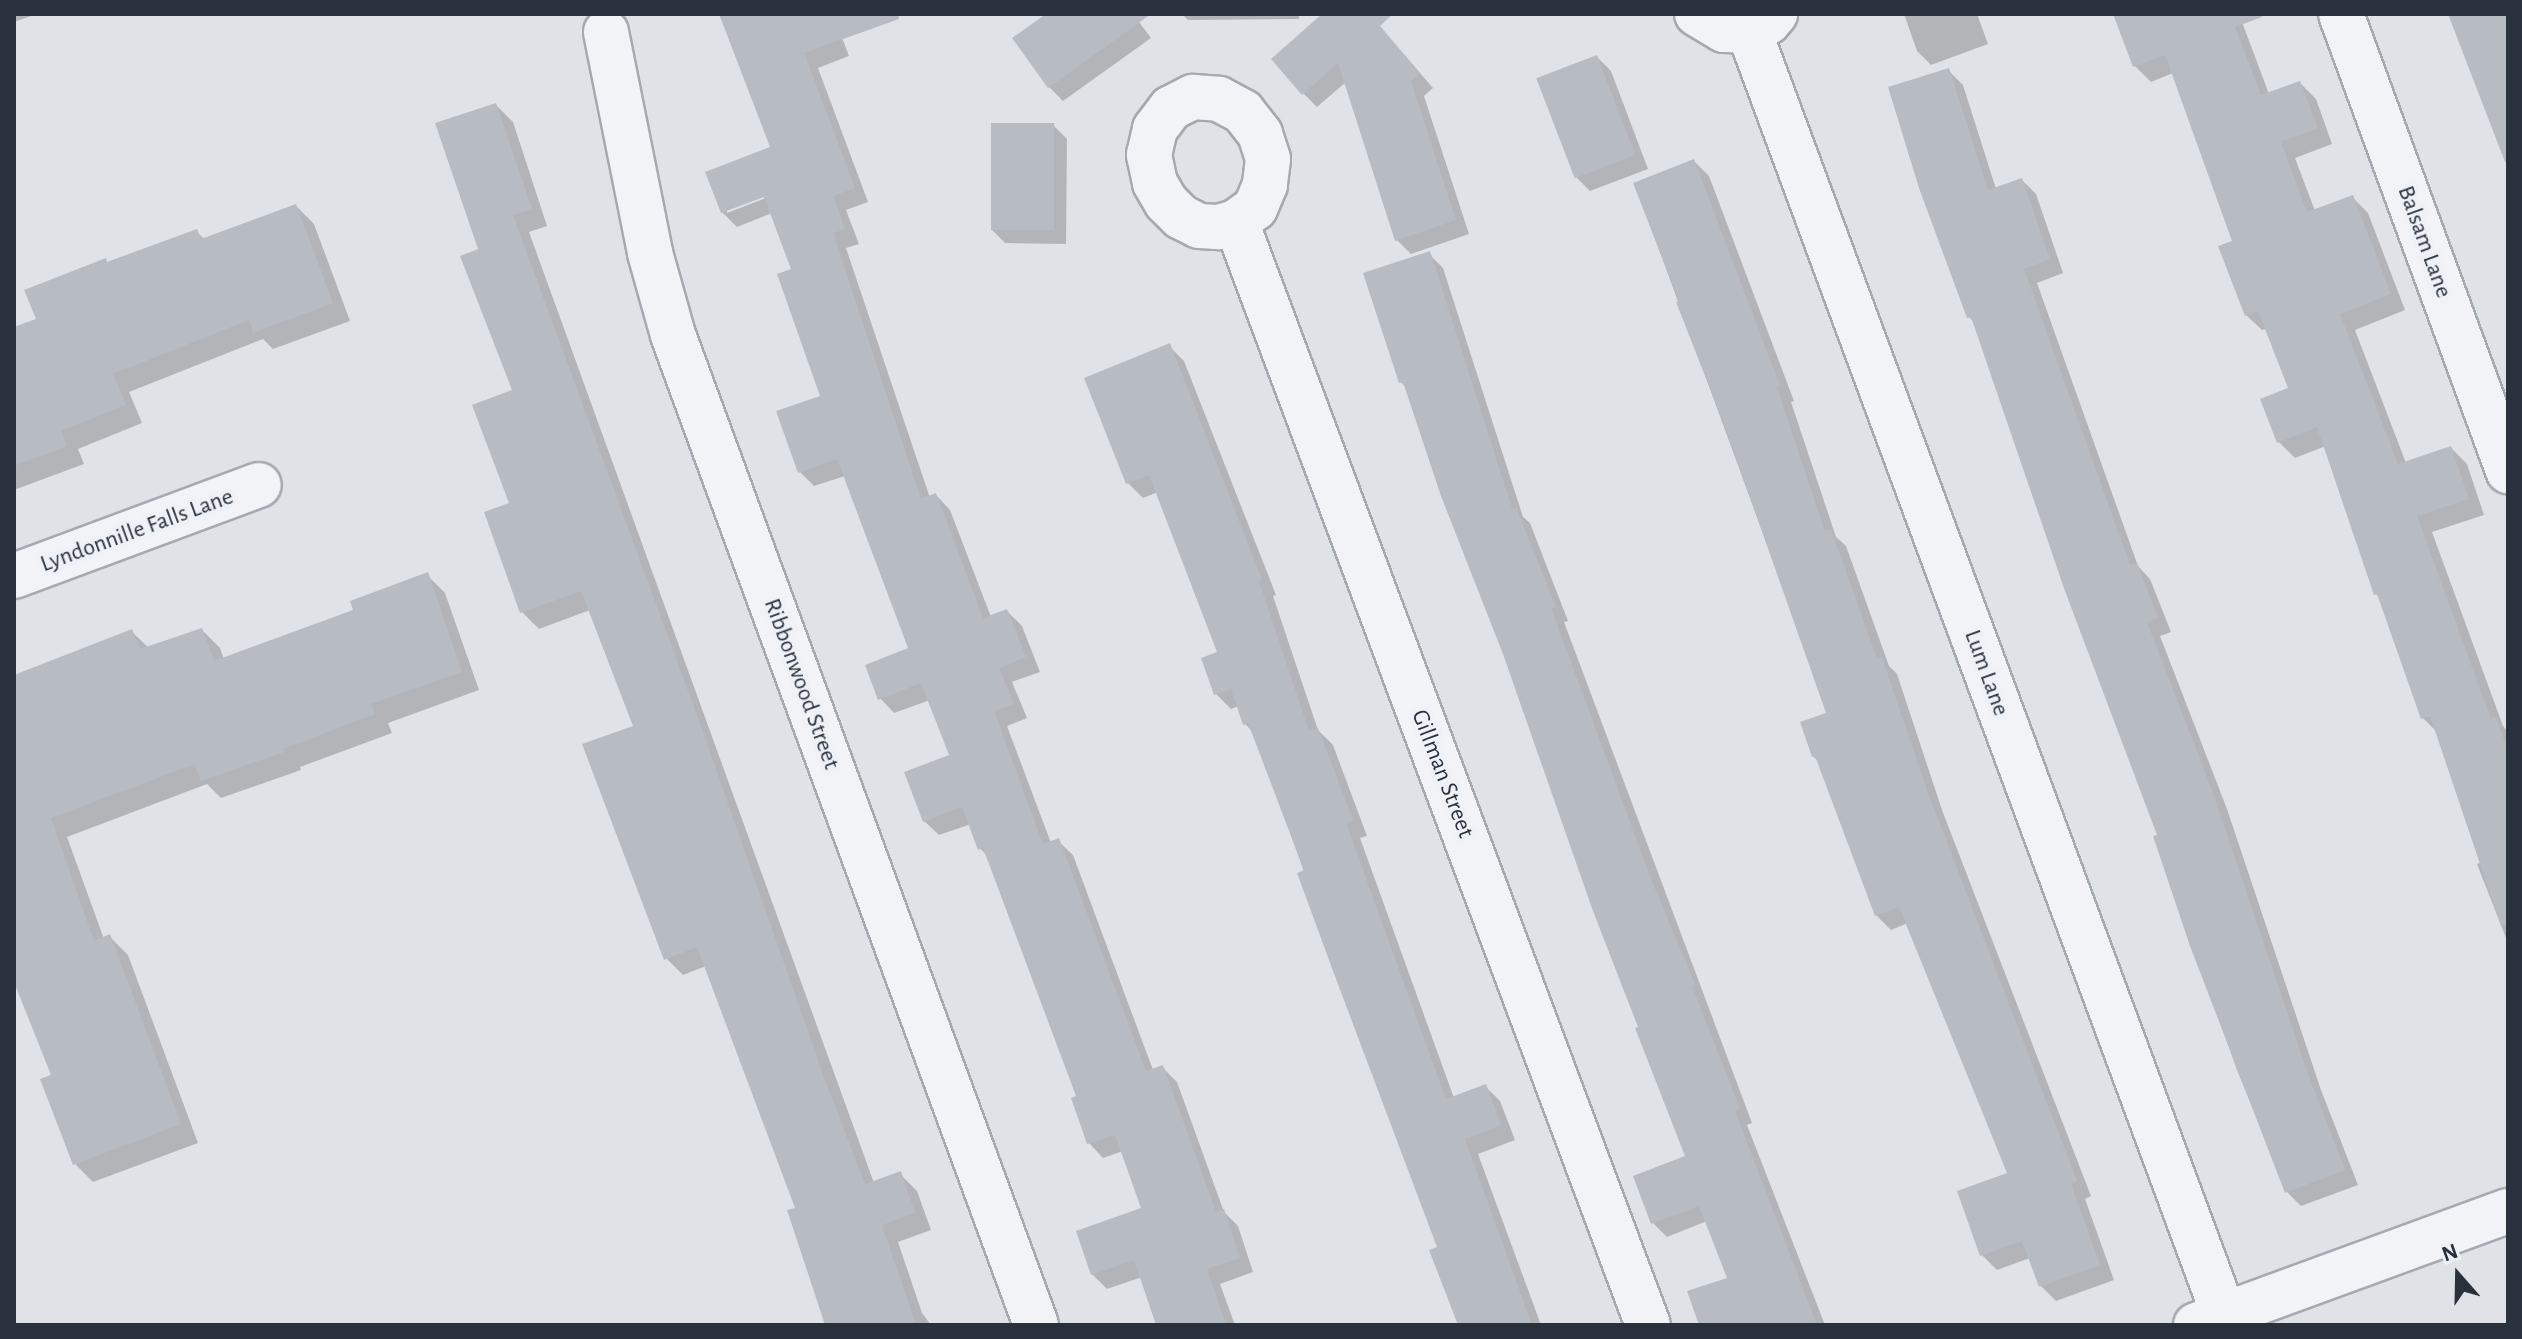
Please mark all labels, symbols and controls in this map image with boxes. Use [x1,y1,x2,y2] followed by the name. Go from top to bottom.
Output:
[2390,182,2458,302] street label: Balsam Lane
[37,483,237,579] street label: Lyndonnille Falls Lane
[757,595,845,773] street label: Ribbonwood Street
[1957,626,2015,720] street label: Lum Lane
[1404,706,1480,842] street label: Gillman Street
[2418,1235,2498,1315] north arrow
[2439,1239,2461,1265] text: N

